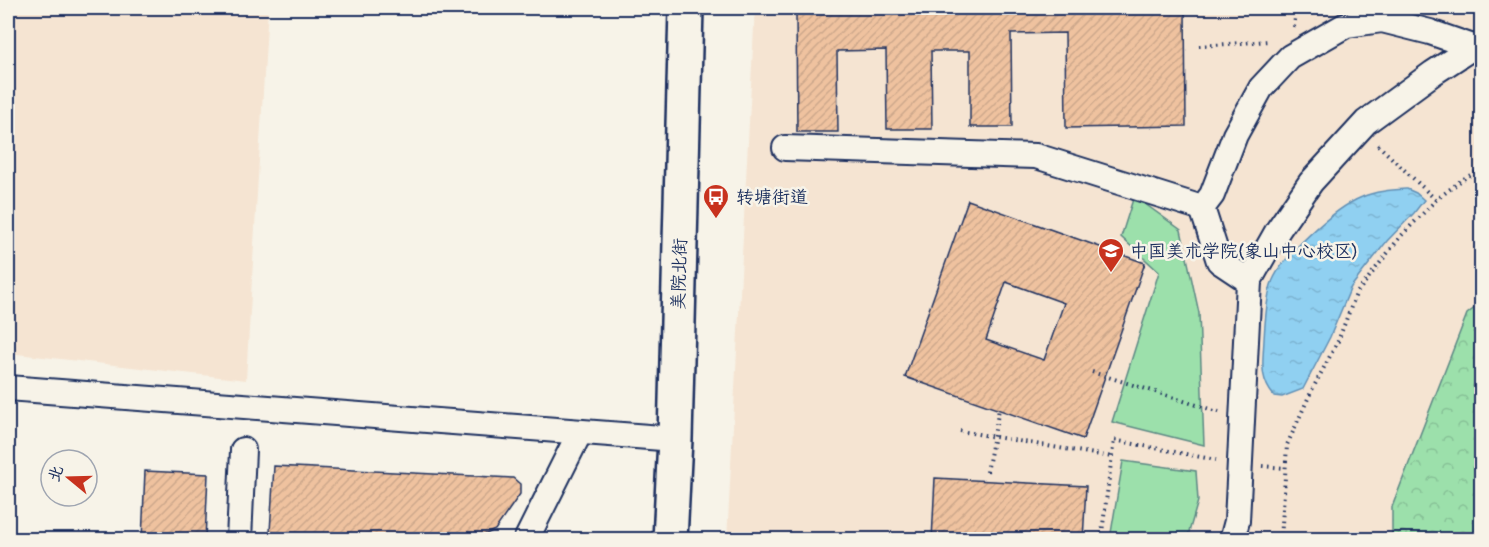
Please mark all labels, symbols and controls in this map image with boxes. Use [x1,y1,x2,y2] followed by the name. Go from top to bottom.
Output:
[701,182,731,220] bus stop icon: 转塘街道
[736,186,808,209] place label: 转塘街道
[1096,236,1126,274] school or university icon: 中国美术学院(象山中心校区)
[667,238,692,310] street label: 美院北街
[1130,240,1358,263] place label: 中国美术学院(象山中心校区)
[39,448,99,508] north arrow
[44,463,68,484] text: 北

